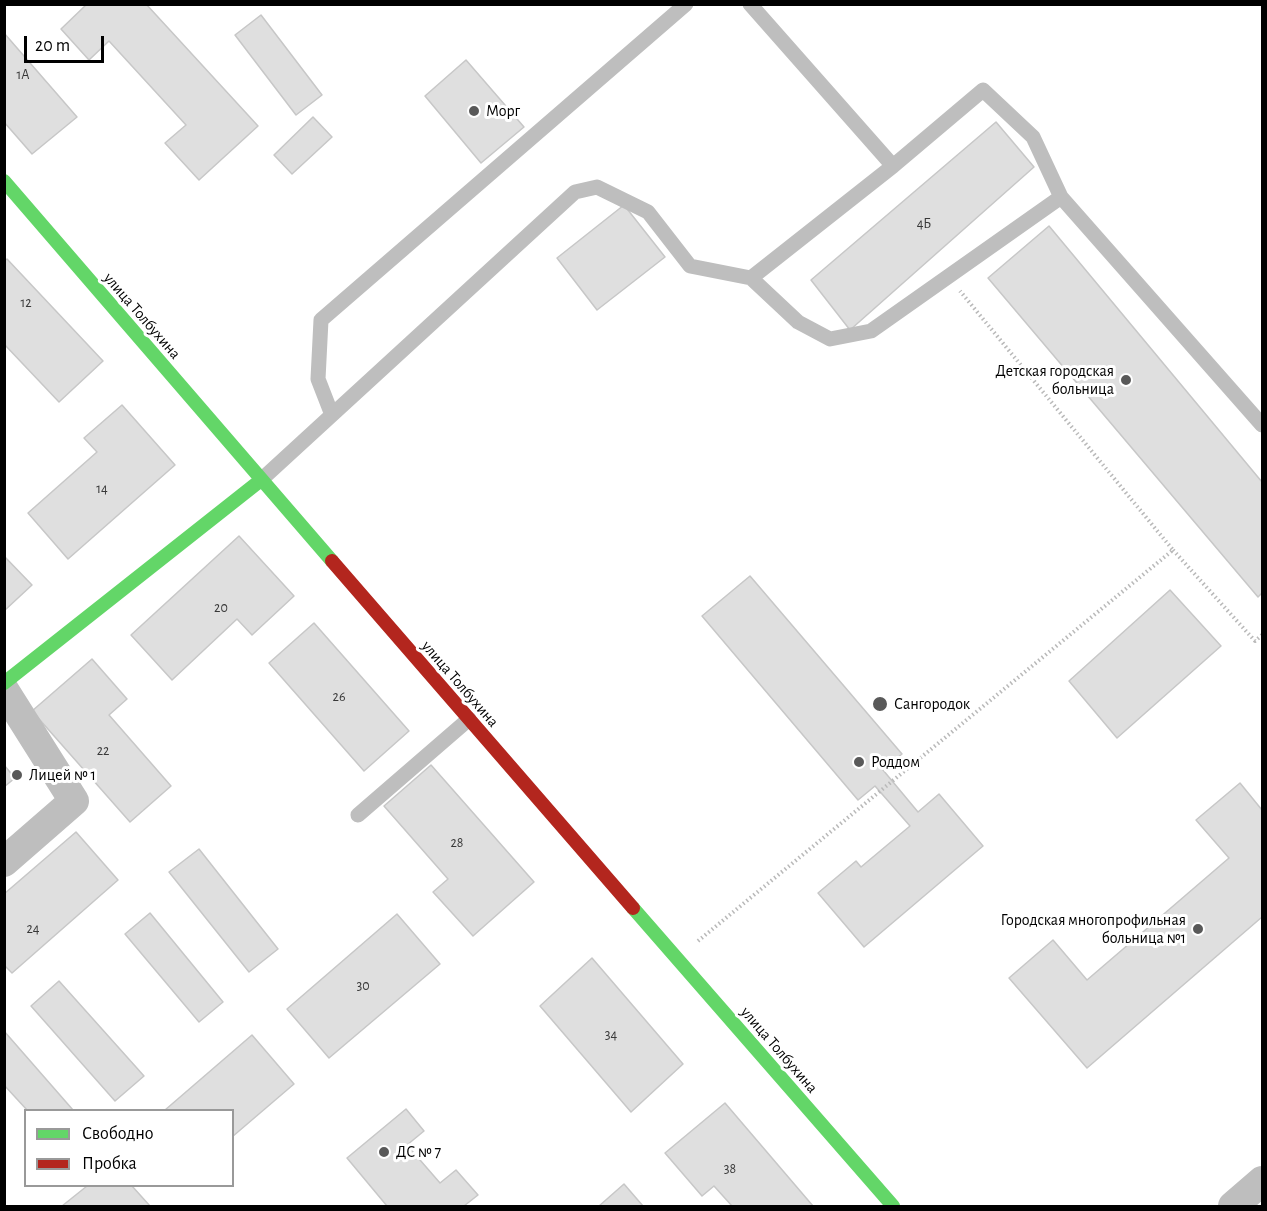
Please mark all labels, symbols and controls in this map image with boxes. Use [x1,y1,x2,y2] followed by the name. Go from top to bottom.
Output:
[27,24,106,62] scale bar
[35,37,70,55] text: 20 m
[16,67,30,83] house number: 1А
[486,101,520,121] place label: Морг
[467,104,481,118] marker: Морг
[917,216,931,232] house number: 4Б
[99,269,185,363] street label: улица Толбухина
[20,295,32,311] house number: 12
[995,361,1114,399] place label: Детская городская больница
[1119,373,1133,387] marker: Детская городская больница
[96,481,108,497] house number: 14
[214,600,228,616] house number: 20
[417,637,503,731] street label: улица Толбухина
[333,689,345,705] house number: 26
[894,694,970,714] place label: Сангородок
[871,695,889,713] marker: Сангородок
[97,743,109,759] house number: 22
[871,752,920,772] place label: Роддом
[852,755,866,769] marker: Роддом
[29,765,96,785] place label: Лицей № 1
[10,768,24,782] marker: Лицей № 1
[450,835,464,851] house number: 28
[1001,910,1186,948] place label: Городская многопрофильная больница №1
[26,921,40,937] house number: 24
[1191,922,1205,936] marker: Городская многопрофильная больница №1
[356,978,370,994] house number: 30
[736,1003,822,1097] street label: улица Толбухина
[605,1027,617,1043] house number: 34
[24,1109,234,1187] legend
[82,1125,154,1143] text: Свободно
[396,1142,441,1162] place label: ДС № 7
[377,1145,391,1159] marker: ДС № 7
[82,1155,137,1173] text: Пробка
[724,1161,736,1177] house number: 38

